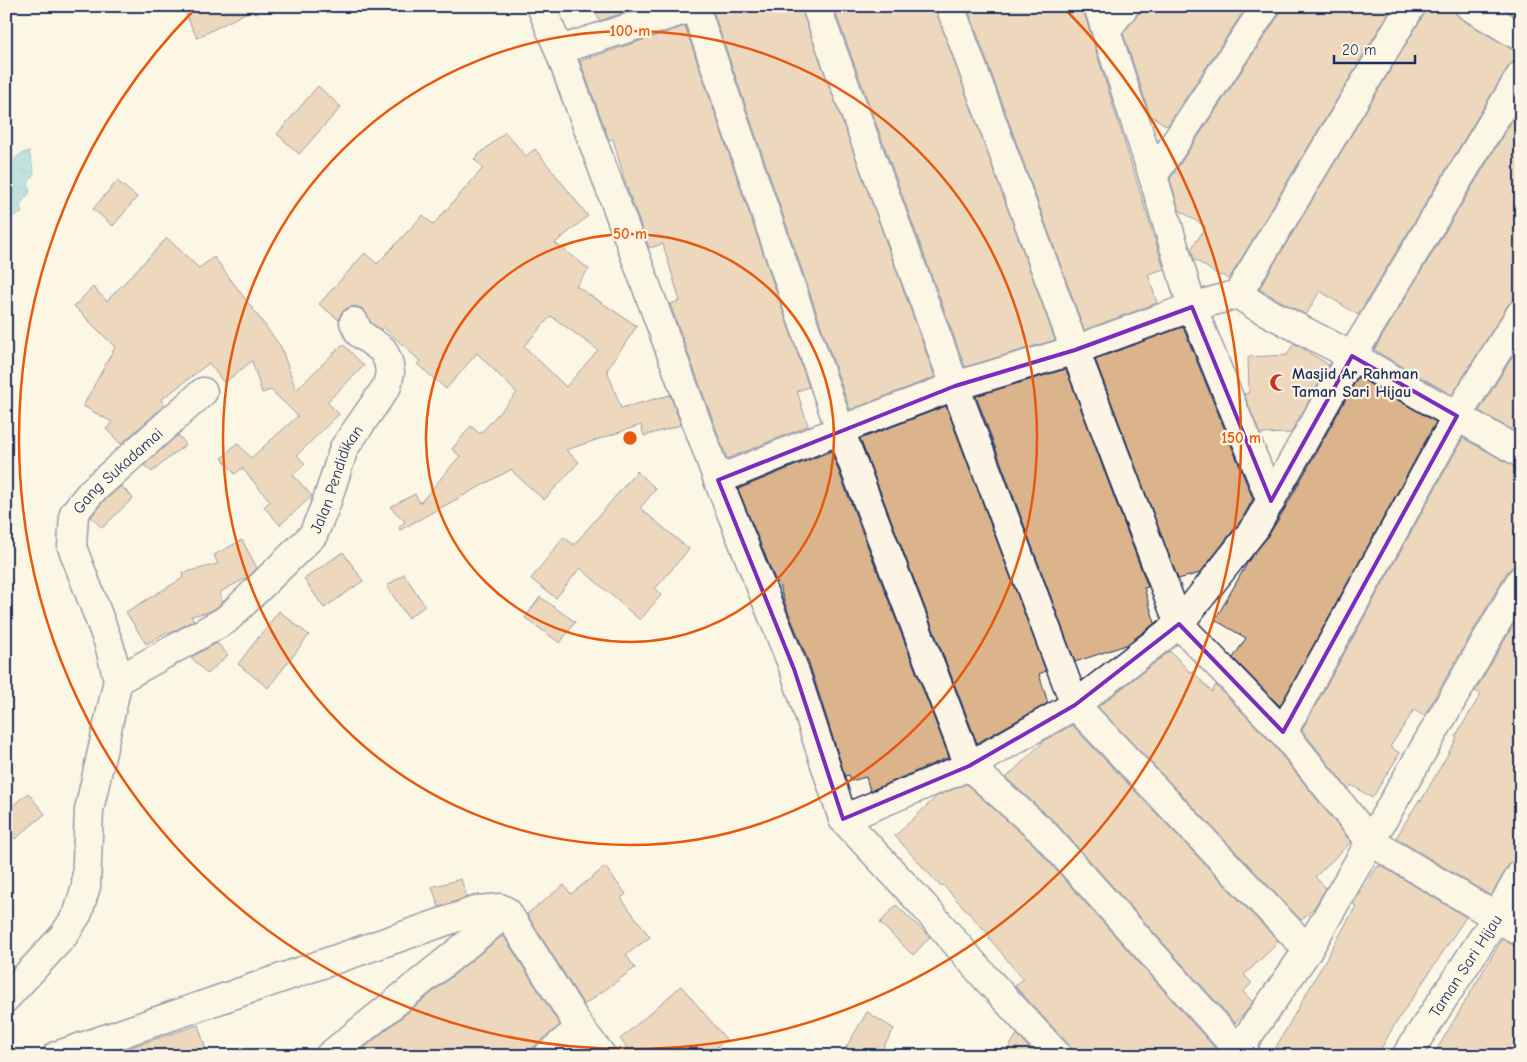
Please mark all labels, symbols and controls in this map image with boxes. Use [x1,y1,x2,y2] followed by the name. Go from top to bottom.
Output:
[610,22,650,40] text: 100 m
[1334,32,1416,64] scale bar
[1342,41,1376,59] text: 20 m
[613,225,647,243] text: 50 m
[1292,365,1418,401] place label: Masjid Ar Rahman Taman Sari Hijau
[1268,372,1288,392] mosque icon: Masjid Ar Rahman Taman Sari Hijau
[307,422,367,536] street label: Jalan Pendidikan
[69,424,167,517] street label: Gang Sukadamai
[621,429,639,447] centre of rings
[1221,429,1261,447] text: 150 m
[1426,911,1506,1021] street label: Taman Sari Hijau

